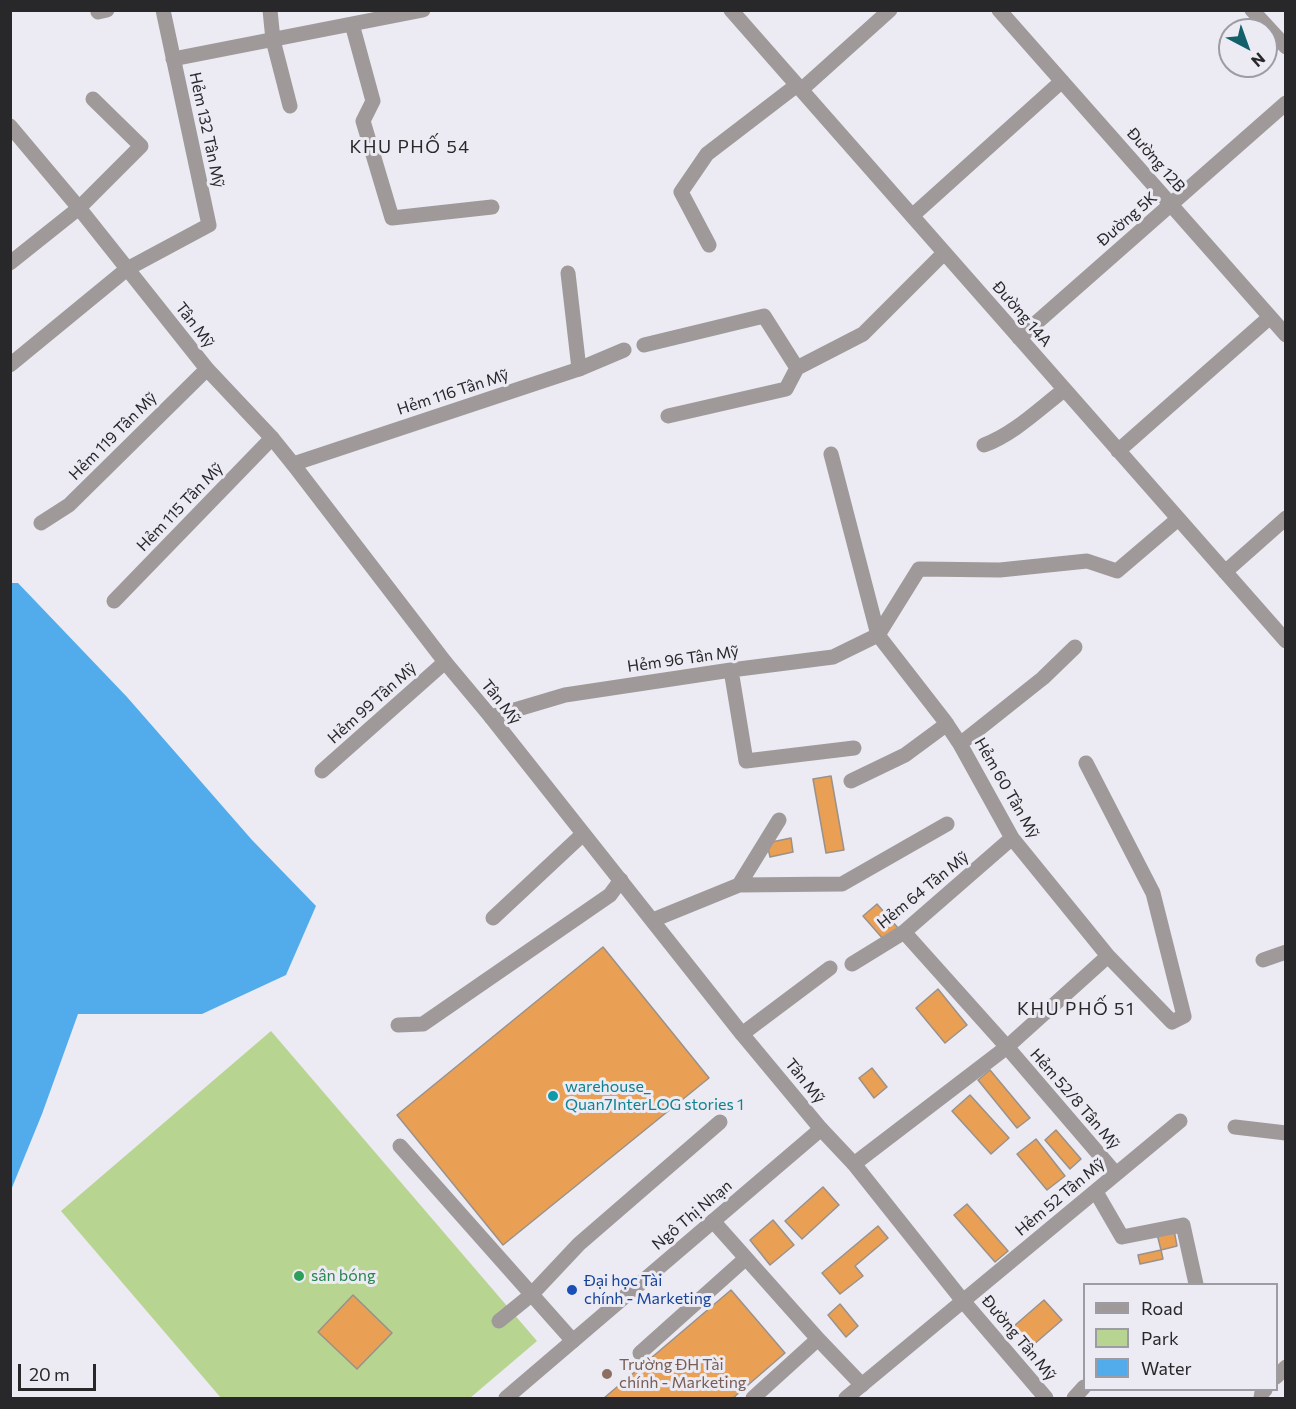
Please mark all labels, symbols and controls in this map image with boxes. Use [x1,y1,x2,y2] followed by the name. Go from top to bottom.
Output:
[1218,18,1278,78] north arrow
[1248,49,1270,72] text: N
[185,70,229,190] street label: Hẻm 132 Tân Mỹ
[1123,124,1189,196] street label: Đường 12B
[349,136,471,158] district label: KHU PHỐ 54
[1093,188,1161,250] street label: Đường 5K
[988,277,1056,351] street label: Đường 14A
[171,298,219,352] street label: Tân Mỹ
[395,365,511,419] street label: Hẻm 116 Tân Mỹ
[65,388,161,484] street label: Hẻm 119 Tân Mỹ
[133,459,227,555] street label: Hẻm 115 Tân Mỹ
[626,642,740,676] street label: Hẻm 96 Tân Mỹ
[324,658,420,748] street label: Hẻm 99 Tân Mỹ
[477,676,525,728] street label: Tân Mỹ
[970,734,1044,842] street label: Hẻm 60 Tân Mỹ
[873,847,973,933] street label: Hẻm 64 Tân Mỹ
[1017,998,1135,1020] district label: KHU PHỐ 51
[1026,1045,1124,1153] street label: Hẻm 52/8 Tân Mỹ
[781,1055,829,1107] street label: Tân Mỹ
[565,1077,744,1115] place label: warehouse_ Quan7InterLOG stories 1
[546,1089,560,1103] marker: warehouse_ Quan7InterLOG stories 1
[1011,1154,1109,1240] street label: Hẻm 52 Tân Mỹ
[648,1176,736,1254] street label: Ngô Thị Nhạn
[311,1266,376,1286] place label: sân bóng
[292,1269,306,1283] marker: sân bóng
[584,1271,711,1309] place label: Đại học Tài chính - Marketing
[565,1283,579,1297] marker: Đại học Tài chính - Marketing
[1083,1283,1278,1391] legend
[978,1291,1060,1385] street label: Đường Tân Mỹ
[1141,1297,1183,1319] text: Road
[1141,1327,1179,1349] text: Park
[21,1352,99,1390] scale bar
[619,1355,746,1393] place label: Trường ĐH Tài chính - Marketing
[1141,1357,1192,1379] text: Water
[29,1363,70,1385] text: 20 m
[600,1367,614,1381] marker: Trường ĐH Tài chính - Marketing

